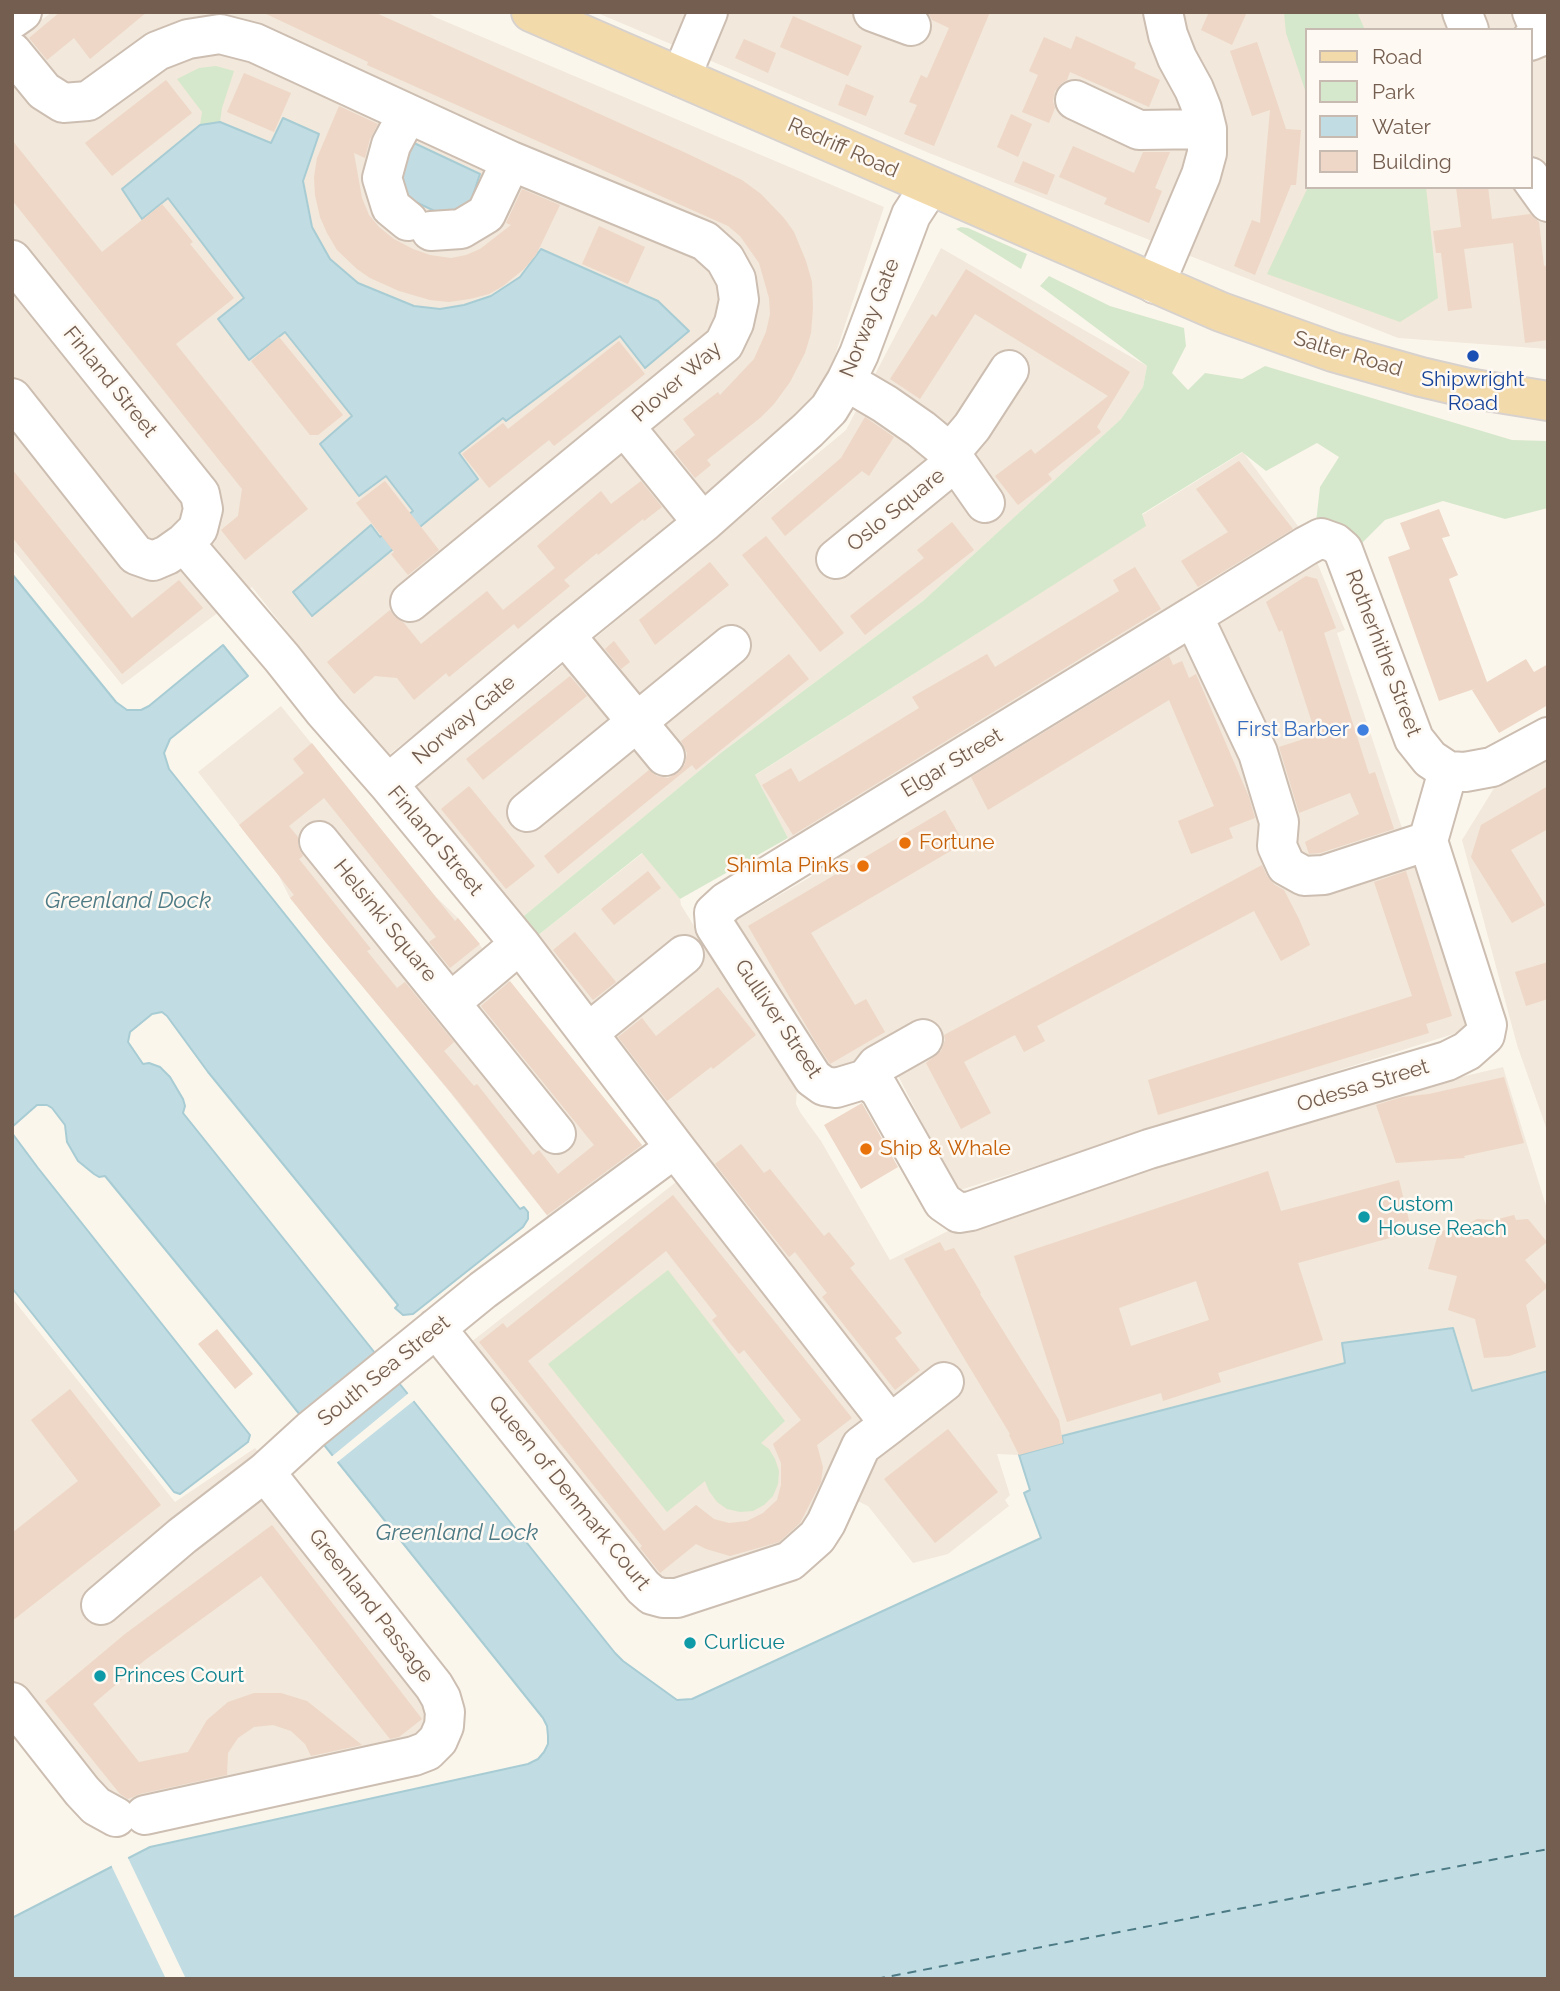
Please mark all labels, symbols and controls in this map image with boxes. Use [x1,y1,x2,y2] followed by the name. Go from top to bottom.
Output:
[1304,28,1532,189] legend
[1372,44,1422,69] text: Road
[1372,79,1415,104] text: Park
[784,112,902,184] street label: Redriff Road
[1372,114,1431,139] text: Water
[1372,149,1452,174] text: Building
[835,255,905,381] street label: Norway Gate
[58,322,162,442] street label: Finland Street
[1291,326,1405,382] street label: Salter Road
[627,336,727,428] street label: Plover Way
[1465,348,1481,364] marker: Shipwright Road
[1421,367,1525,417] place label: Shipwright Road
[842,463,950,557] street label: Oslo Square
[1340,566,1426,740] street label: Rotherhithe Street
[408,670,520,770] street label: Norway Gate
[1237,717,1349,743] place label: First Barber
[1355,722,1371,738] marker: First Barber
[897,723,1007,803] street label: Elgar Street
[382,781,488,901] street label: Finland Street
[919,830,995,856] place label: Fortune
[897,835,913,851] marker: Fortune
[726,853,849,879] place label: Shimla Pinks
[328,855,442,987] street label: Helsinki Square
[855,858,871,874] marker: Shimla Pinks
[45,887,211,915] water label: Greenland Dock
[729,955,827,1083] street label: Gulliver Street
[1294,1054,1432,1118] street label: Odessa Street
[880,1136,1011,1162] place label: Ship & Whale
[858,1141,874,1157] marker: Ship & Whale
[1378,1192,1507,1242] place label: Custom House Reach
[1356,1209,1372,1225] marker: Custom House Reach
[313,1310,455,1432] street label: South Sea Street
[483,1391,655,1595] street label: Queen of Denmark Court
[376,1519,538,1547] water label: Greenland Lock
[303,1524,439,1688] street label: Greenland Passage
[704,1630,785,1656] place label: Curlicue
[682,1635,698,1651] marker: Curlicue
[114,1663,244,1689] place label: Princes Court
[92,1668,108,1684] marker: Princes Court

